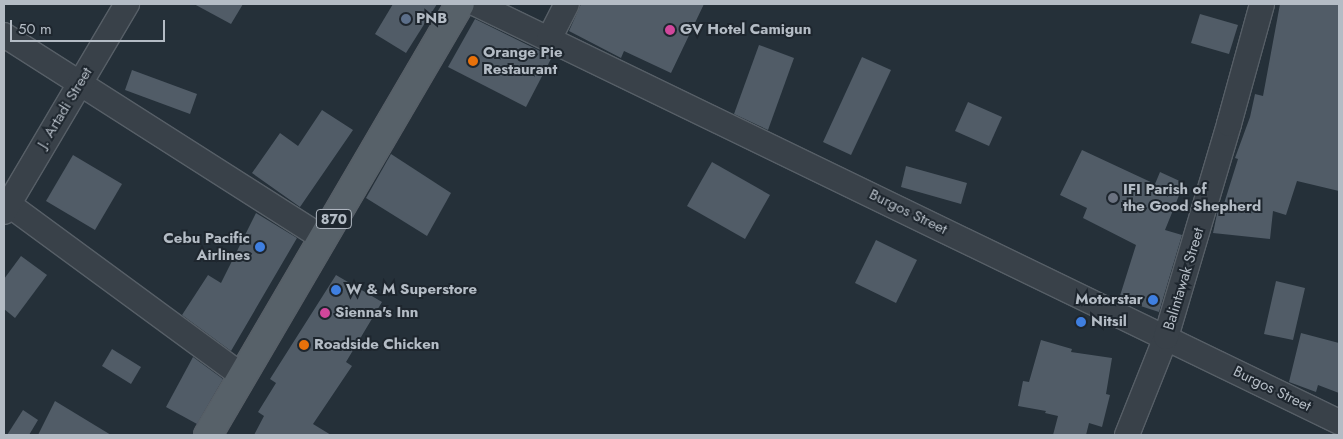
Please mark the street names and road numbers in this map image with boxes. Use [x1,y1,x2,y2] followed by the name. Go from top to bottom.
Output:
[34,64,96,152] street label: J. Artadi Street
[866,185,950,239] street label: Burgos Street
[315,208,353,230] road number: 870
[1160,226,1208,332] street label: Balintawak Street
[1230,362,1314,416] street label: Burgos Street

